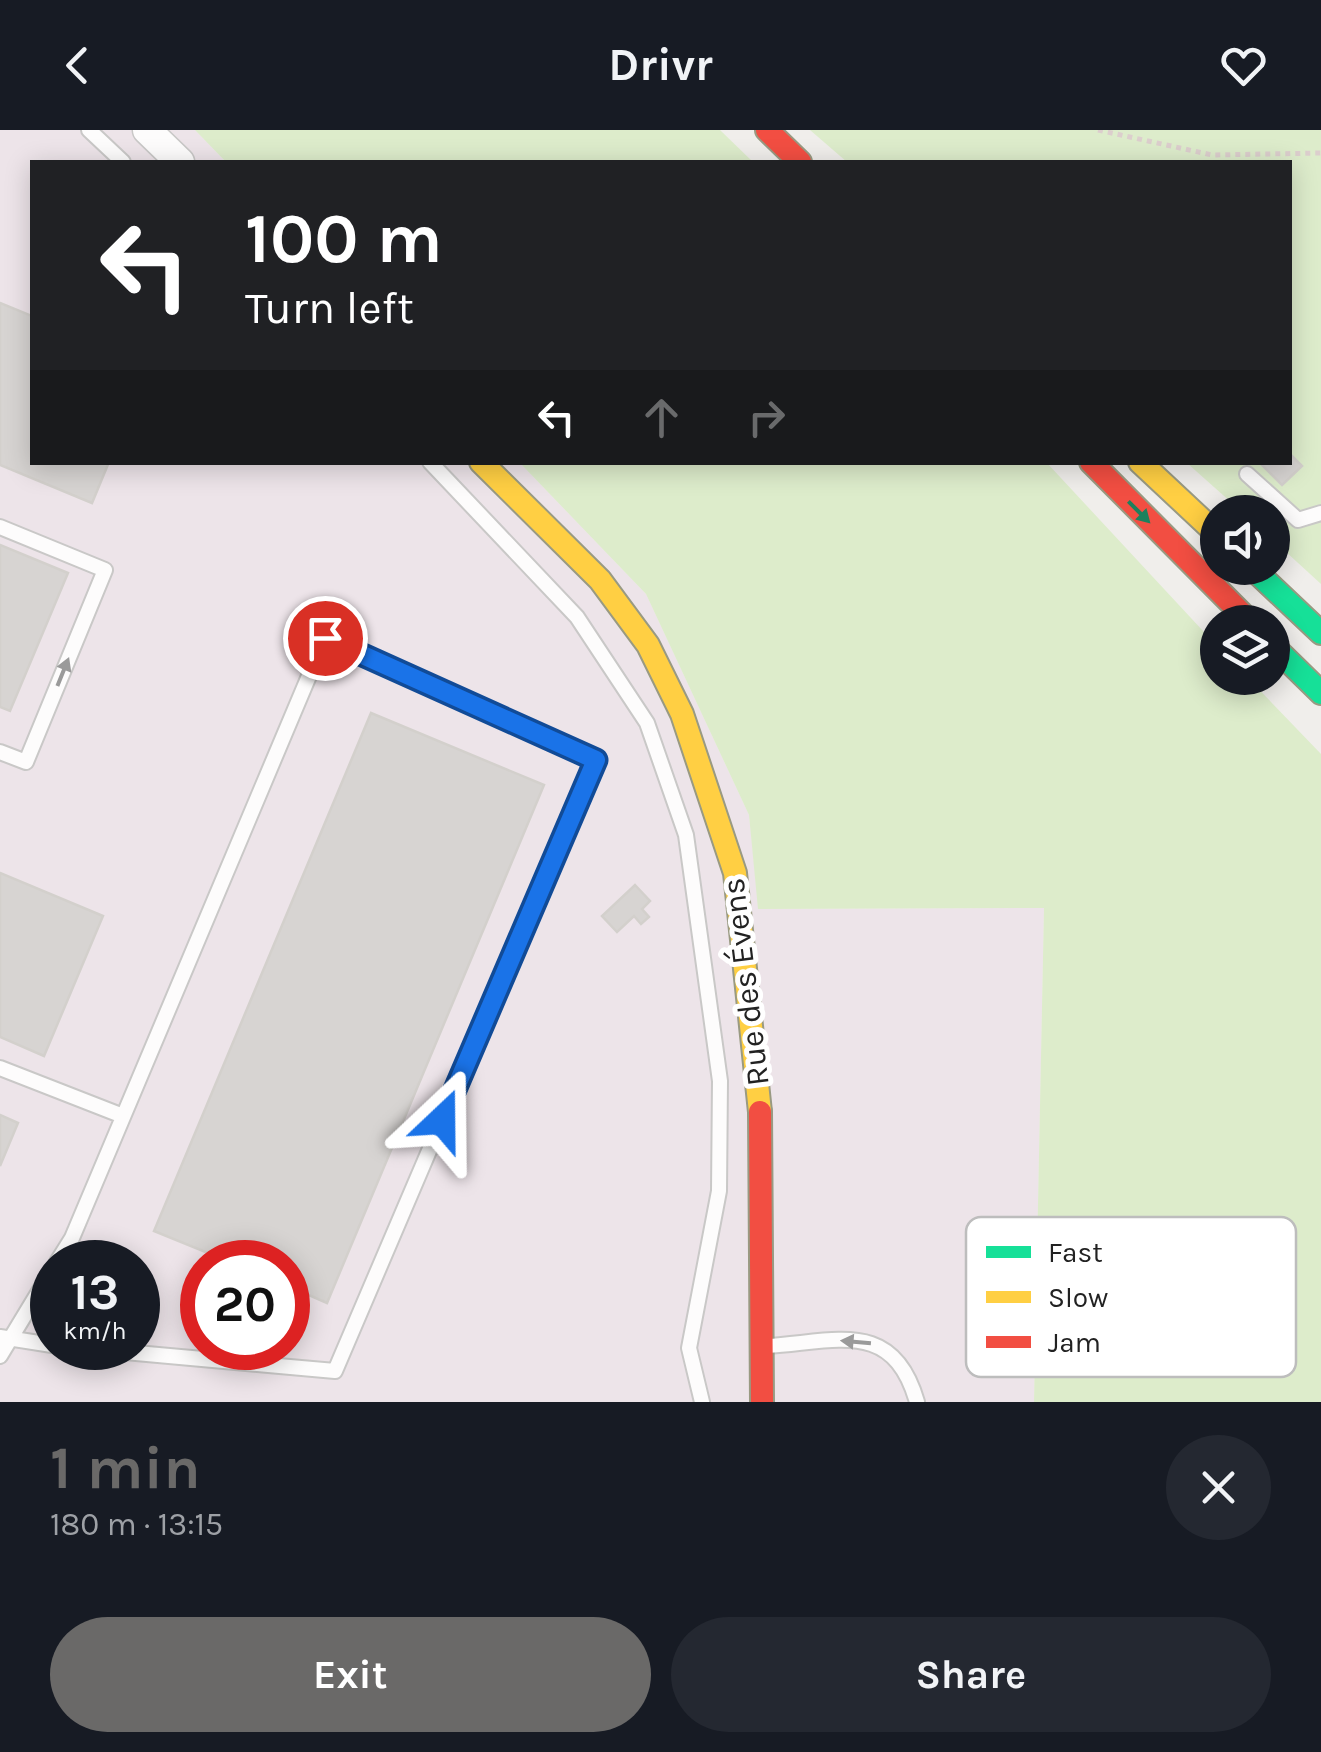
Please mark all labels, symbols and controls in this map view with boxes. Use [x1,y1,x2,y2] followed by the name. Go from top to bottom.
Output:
[50,38,105,93] icon: back
[1216,38,1271,93] icon: heart
[608,39,713,91] text: Drivr
[245,198,443,280] text: 100 m
[80,200,210,330] icon: left
[245,282,414,334] text: Turn left
[529,390,584,445] icon: left
[634,390,689,445] icon: ahead
[739,390,794,445] icon: right
[1200,495,1290,695] map controls
[1200,495,1290,585] button: sound
[1127,499,1151,523] one-way arrow
[283,596,368,681] pin
[1200,605,1290,695] button: layers
[298,611,353,666] icon: arrive
[56,657,72,687] one-way arrow
[712,876,777,1088] street label: Rue des Évens
[390,1068,494,1172] position arrow
[966,1217,1296,1377] legend
[1048,1236,1103,1269] text: Fast
[180,1240,310,1370] speed limit sign: 20
[71,1263,119,1322] text: 13
[1048,1281,1108,1314] text: Slow
[63,1316,127,1345] text: km/h
[1048,1326,1101,1359] text: Jam
[840,1333,871,1349] one-way arrow
[50,1433,201,1503] text: 1 min
[1166,1435,1271,1540] button: close
[50,1506,223,1543] text: 180 m · 13:15
[50,1617,651,1732] button: Exit
[671,1617,1271,1732] button: Share

